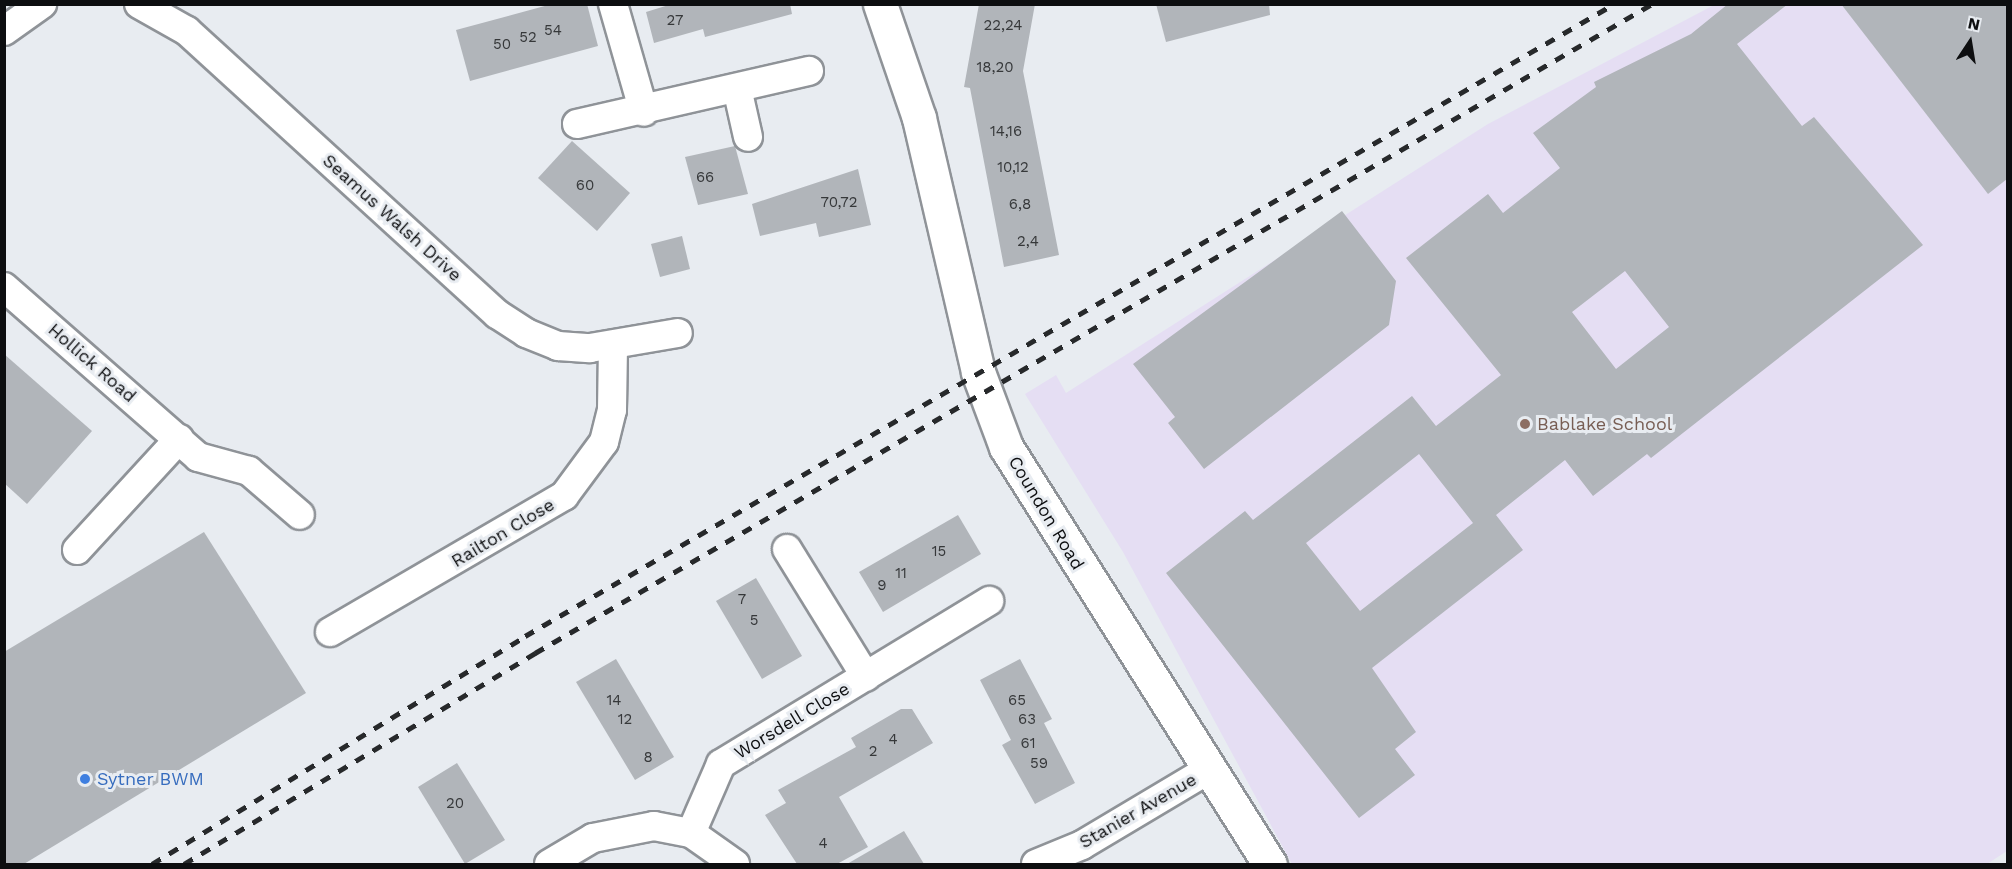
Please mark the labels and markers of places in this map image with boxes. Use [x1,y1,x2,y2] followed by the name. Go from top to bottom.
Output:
[1537,413,1672,435] place label: Bablake School
[1518,417,1532,431] marker: Bablake School
[97,768,204,790] place label: Sytner BWM
[78,772,92,786] marker: Sytner BWM

